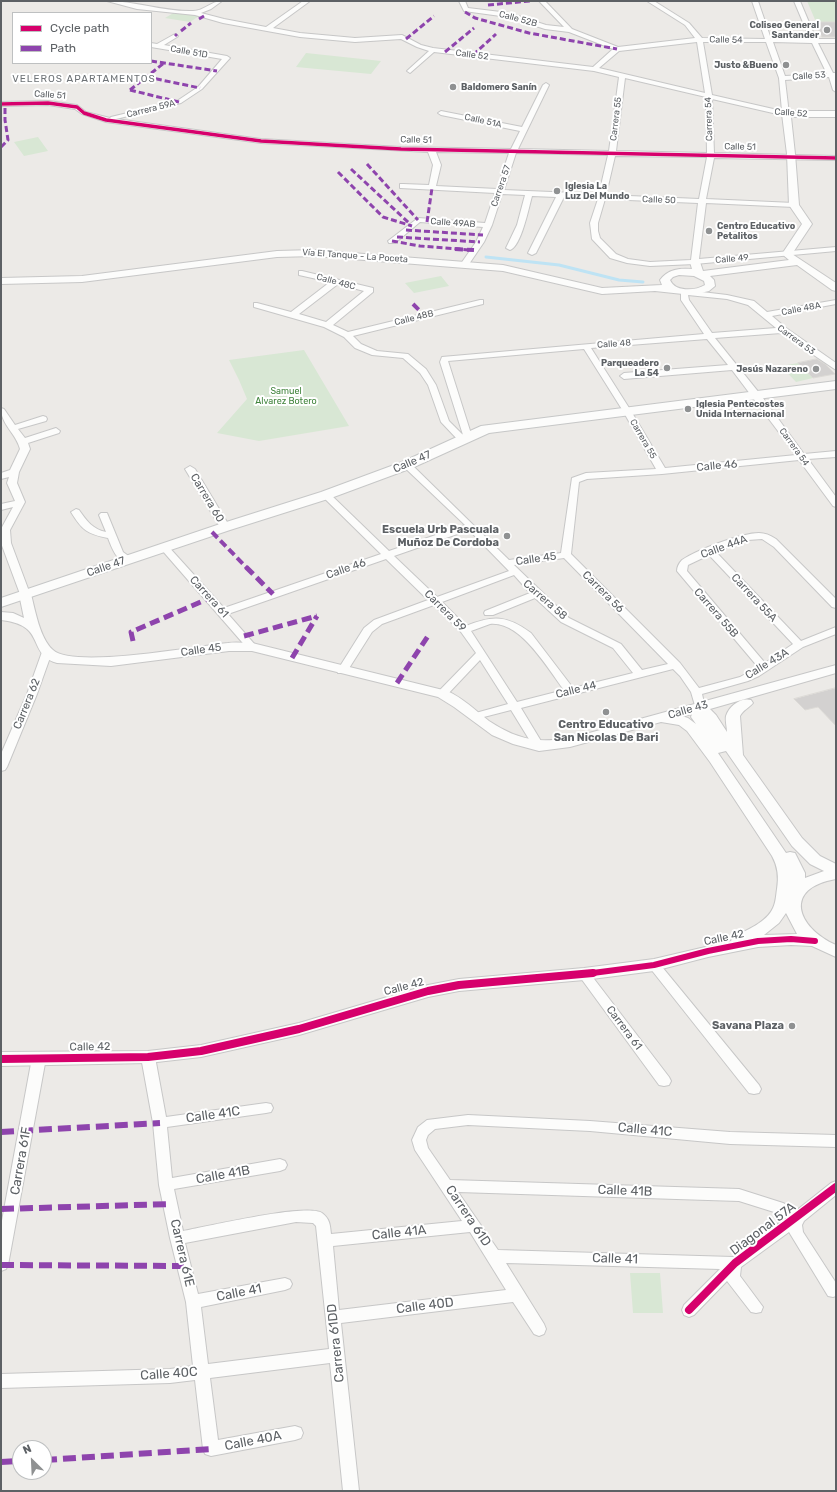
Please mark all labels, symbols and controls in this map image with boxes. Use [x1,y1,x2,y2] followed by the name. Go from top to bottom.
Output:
[498,9,538,29] street label: Calle 52B
[12,12,152,64] legend
[749,20,819,41] place label: Coliseo General Santander
[50,21,109,35] text: Cycle path
[822,25,832,35] marker: Coliseo General Santander
[709,34,743,46] street label: Calle 54
[50,41,76,55] text: Path
[169,43,209,61] street label: Calle 51D
[455,48,489,62] street label: Calle 52
[714,60,778,70] place label: Justo &Bueno
[781,60,791,70] marker: Justo &Bueno
[792,69,826,83] street label: Calle 53
[12,73,156,85] district label: VELEROS APARTAMENTOS
[448,82,458,92] marker: Baldomero Sanín
[461,82,537,92] place label: Baldomero Sanín
[34,89,66,101] street label: Calle 51
[608,97,624,141] street label: Carrera 55
[703,97,715,141] street label: Carrera 54
[126,98,176,120] street label: Carrera 59A
[774,106,808,120] street label: Calle 52
[463,112,503,130] street label: Calle 51A
[400,134,432,146] street label: Calle 51
[724,141,756,153] street label: Calle 51
[489,164,513,208] street label: Carrera 57
[565,181,629,202] place label: Iglesia La Luz Del Mundo
[552,186,562,196] marker: Iglesia La Luz Del Mundo
[642,194,676,206] street label: Calle 50
[430,216,476,230] street label: Calle 49AB
[717,221,795,242] place label: Centro Educativo Petalitos
[704,226,714,236] marker: Centro Educativo Petalitos
[302,247,408,265] street label: Vía El Tanque - La Poceta
[715,252,749,266] street label: Calle 49
[315,272,357,292] street label: Calle 48C
[780,300,822,318] street label: Calle 48A
[393,308,435,328] street label: Calle 48B
[775,323,817,357] street label: Carrera 53
[597,337,631,351] street label: Calle 48
[601,358,659,379] place label: Parqueadero La 54
[662,363,672,373] marker: Parqueadero La 54
[736,364,808,374] place label: Jesús Nazareno
[811,364,821,374] marker: Jesús Nazareno
[255,386,317,407] park label: Samuel Alvarez Botero
[696,399,784,420] place label: Iglesia Pentecostes Unida Internacional
[683,404,693,414] marker: Iglesia Pentecostes Unida Internacional
[627,417,659,461] street label: Carrera 55
[777,426,811,468] street label: Carrera 54
[391,448,433,476] street label: Calle 47
[696,458,738,474] street label: Calle 46
[187,471,227,525] street label: Carrera 60
[382,523,499,549] place label: Escuela Urb Pascuala Muñoz De Cordoba
[502,531,512,541] marker: Escuela Urb Pascuala Muñoz De Cordoba
[699,532,749,562] street label: Calle 44A
[515,550,557,568] street label: Calle 45
[85,554,127,580] street label: Calle 47
[324,556,368,582] street label: Calle 46
[579,568,627,616] street label: Carrera 56
[728,571,780,625] street label: Carrera 55A
[187,573,231,621] street label: Carrera 61
[520,577,570,623] street label: Carrera 58
[691,586,741,640] street label: Carrera 55B
[421,587,469,635] street label: Carrera 59
[180,641,222,659] street label: Calle 45
[743,646,791,682] street label: Calle 43A
[11,677,43,731] street label: Carrera 62
[554,679,598,701] street label: Calle 44
[666,698,710,722] street label: Calle 43
[601,707,611,717] marker: Centro Educativo San Nicolas De Bari
[554,718,658,744] place label: Centro Educativo San Nicolas De Bari
[703,927,745,949] street label: Calle 42
[383,975,425,999] street label: Calle 42
[603,1003,645,1053] street label: Carrera 61
[712,1019,784,1033] place label: Savana Plaza
[787,1021,797,1031] marker: Savana Plaza
[69,1040,111,1054] street label: Calle 42
[185,1103,241,1127] street label: Calle 41C
[617,1120,673,1140] street label: Calle 41C
[7,1126,35,1196] street label: Carrera 61F
[195,1163,251,1187] street label: Calle 41B
[597,1182,653,1200] street label: Calle 41B
[442,1183,494,1249] street label: Carrera 61D
[727,1199,799,1259] street label: Diagonal 57A
[167,1218,197,1288] street label: Carrera 61E
[371,1222,427,1244] street label: Calle 41A
[592,1250,638,1268] street label: Calle 41
[215,1281,263,1305] street label: Calle 41
[395,1295,455,1317] street label: Calle 40D
[324,1303,348,1383] street label: Carrera 61DD
[140,1364,198,1384] street label: Calle 40C
[223,1428,283,1454] street label: Calle 40A
[12,1440,52,1480] north arrow
[21,1442,34,1457] text: N

